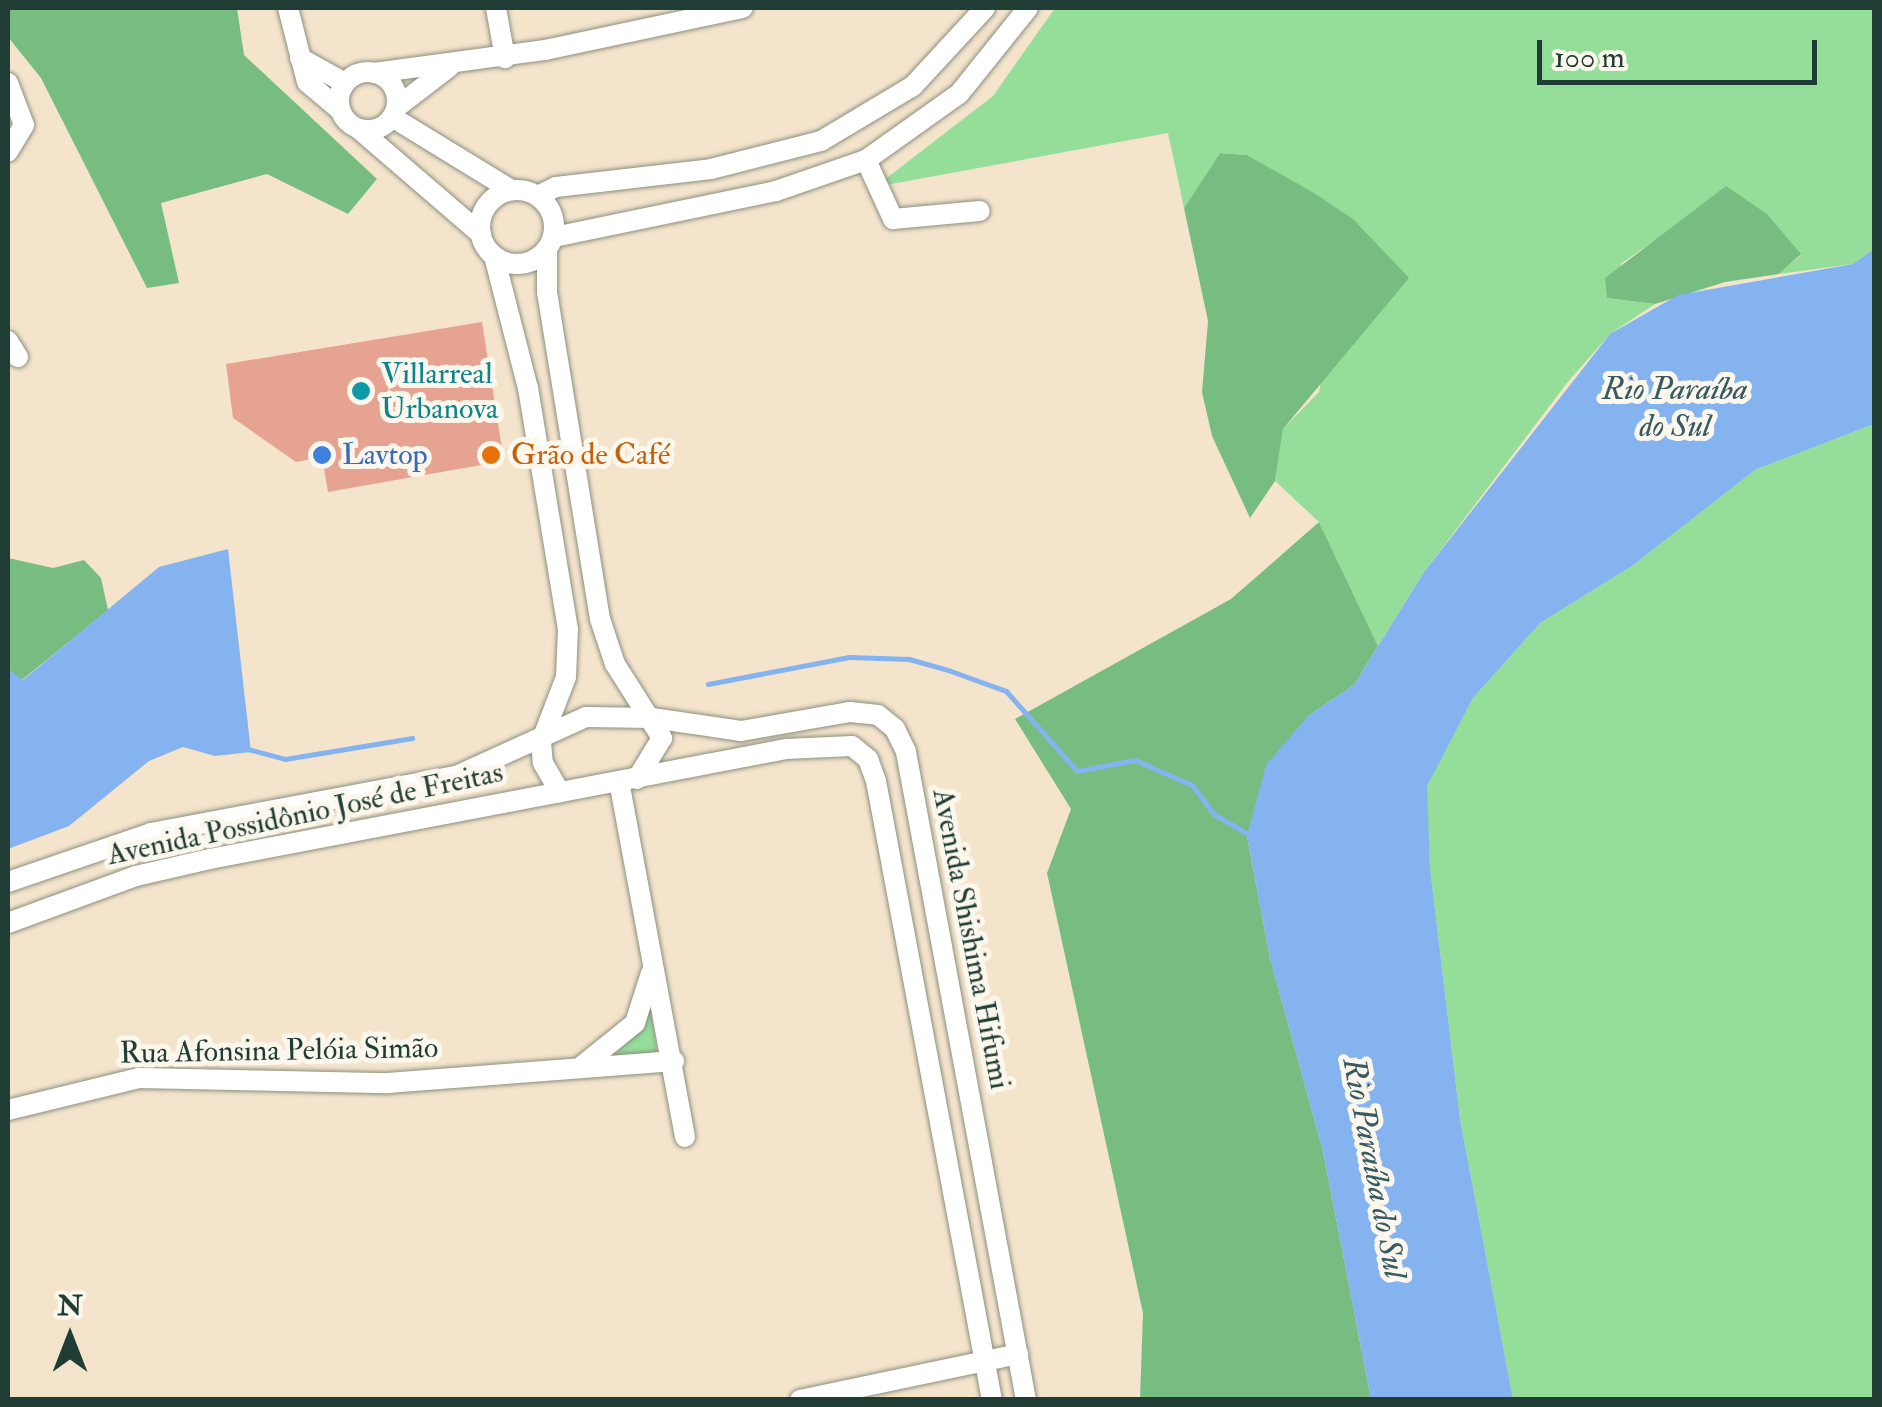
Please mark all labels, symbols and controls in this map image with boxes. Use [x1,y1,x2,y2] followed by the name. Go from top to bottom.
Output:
[1542,20,1822,82] scale bar
[1554,39,1625,76] text: 100 m
[381,356,498,426] place label: Villarreal Urbanova
[1602,371,1748,446] water label: Rio Paraíba do Sul
[350,380,372,402] marker: Villarreal Urbanova
[342,437,428,473] place label: Lavtop
[511,437,670,473] place label: Grão de Café
[311,444,333,466] marker: Lavtop
[480,444,502,466] marker: Grão de Café
[104,754,506,874] street label: Avenida Possidônio José de Freitas
[924,786,1018,1092] street label: Avenida Shishima Hifumi
[119,1030,439,1072] street label: Rua Afonsina Pelóia Simão
[1334,1055,1414,1281] water label: Rio Paraíba do Sul
[20,1287,120,1387] north arrow
[57,1289,83,1324] text: N

